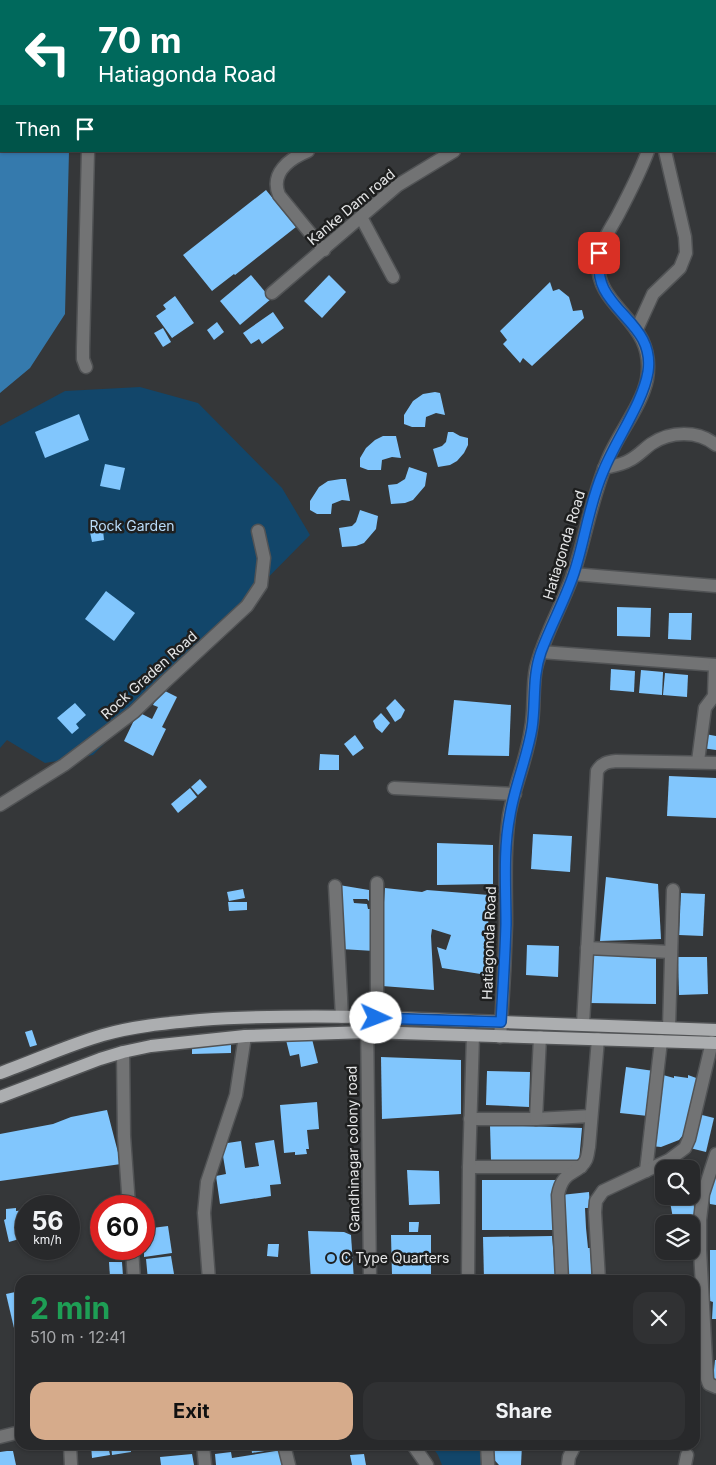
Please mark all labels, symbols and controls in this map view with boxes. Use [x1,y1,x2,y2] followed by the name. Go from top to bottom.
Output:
[98,19,182,61] text: 70 m
[15,20,80,85] icon: left
[98,61,276,87] text: Hatiagonda Road
[71,115,99,143] icon: arrive
[15,118,61,141] text: Then
[303,165,398,248] street label: Kanke Dam road
[578,232,620,274] pin
[585,239,613,267] icon: arrive
[539,488,588,602] street label: Hatiagonda Road
[89,517,175,534] park label: Rock Garden
[97,627,200,722] street label: Rock Graden Road
[478,886,499,1000] street label: Hatiagonda Road
[349,991,401,1043] position arrow
[343,1066,362,1232] street label: Gandhinagar colony road
[655,1160,700,1260] map controls
[655,1160,700,1205] button: search
[90,1195,155,1260] speed limit sign: 60
[31,1206,64,1236] text: 56
[655,1215,700,1260] button: layers
[33,1232,62,1247] text: km/h
[341,1249,449,1266] place label: C Type Quarters
[325,1252,337,1264] marker: C Type Quarters
[30,1290,110,1326] text: 2 min
[633,1292,685,1344] button: close
[30,1327,126,1347] text: 510 m · 12:41
[30,1382,353,1440] button: Exit
[363,1382,685,1440] button: Share

